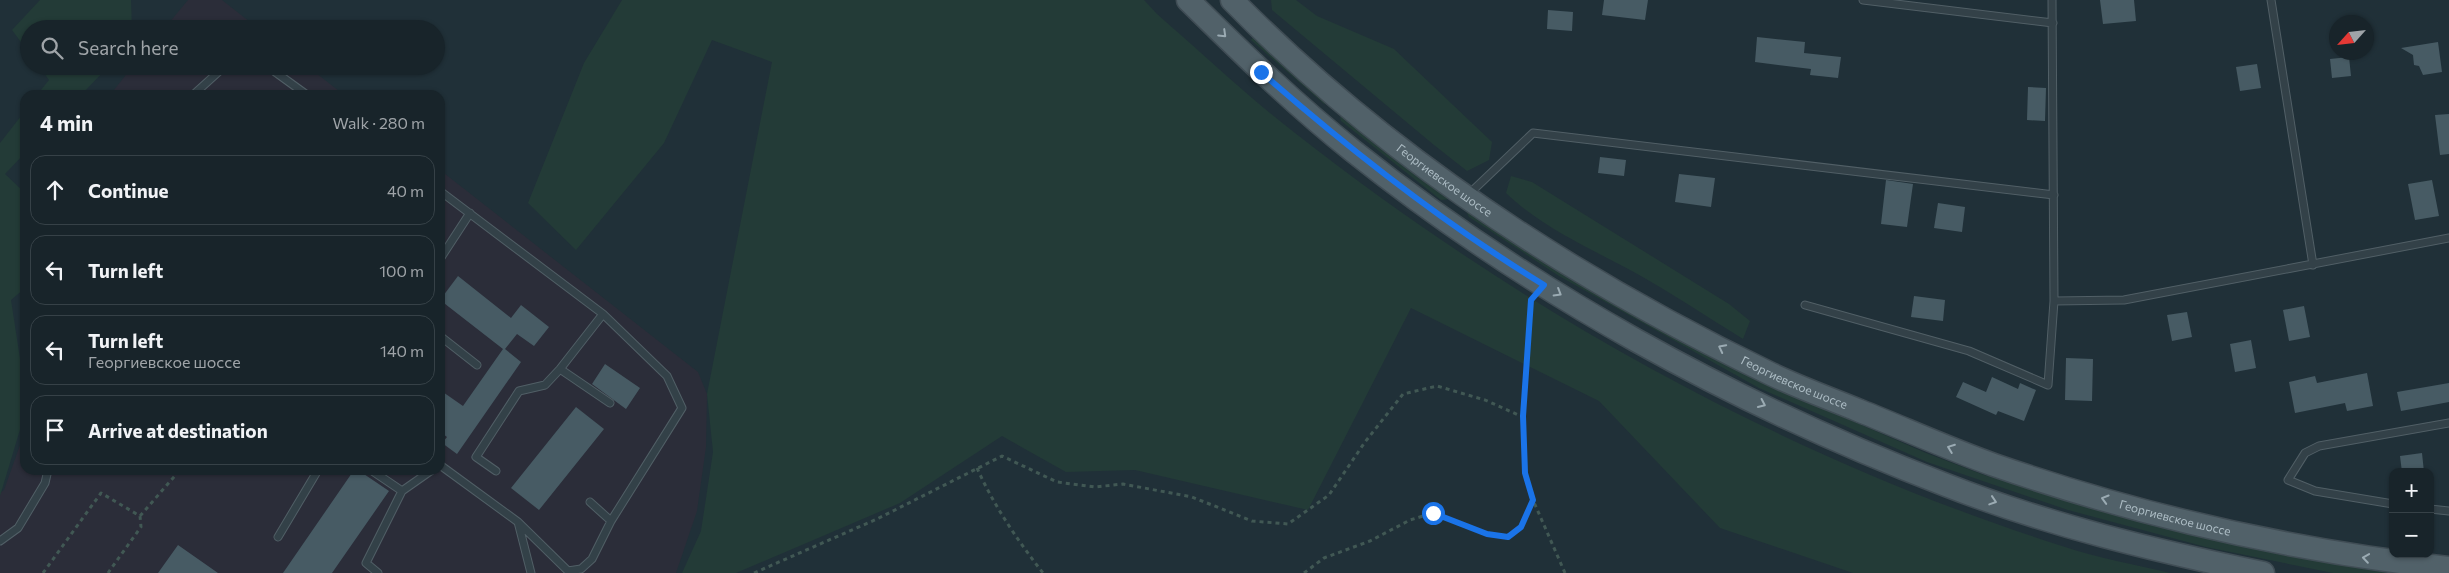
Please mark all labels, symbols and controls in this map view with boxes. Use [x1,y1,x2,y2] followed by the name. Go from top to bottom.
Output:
[2329,15,2374,60] north arrow
[20,20,445,75] search box
[1217,28,1226,37] one-way arrow
[38,34,66,62] icon: search
[78,36,178,59] text: Search here
[1250,61,1273,84] route end
[40,110,93,135] text: 4 min
[333,113,425,132] text: Walk · 280 m
[1394,140,1495,219] street label: Георгиевское шоссе
[41,176,69,204] icon: ahead
[88,179,168,202] text: Continue
[387,181,424,200] text: 40 m
[41,256,69,284] icon: left
[88,259,163,282] text: Turn left
[379,261,424,280] text: 100 m
[1553,287,1562,297] one-way arrow
[88,329,163,352] text: Turn left
[41,336,69,364] icon: left
[380,341,424,360] text: 140 m
[1718,344,1727,354] one-way arrow
[88,352,241,371] text: Георгиевское шоссе
[1739,353,1850,411] street label: Георгиевское шоссе
[1757,398,1766,409] one-way arrow
[41,416,69,444] icon: arrive
[88,419,268,442] text: Arrive at destination
[1947,444,1956,454] one-way arrow
[2389,468,2434,558] map controls
[2389,468,2434,513] button: +
[2102,494,2110,504] one-way arrow
[1988,496,1996,506] one-way arrow
[2118,497,2232,538] street label: Георгиевское шоссе
[1422,502,1445,525] route start
[2389,513,2434,558] button: −
[2362,553,2370,563] one-way arrow

